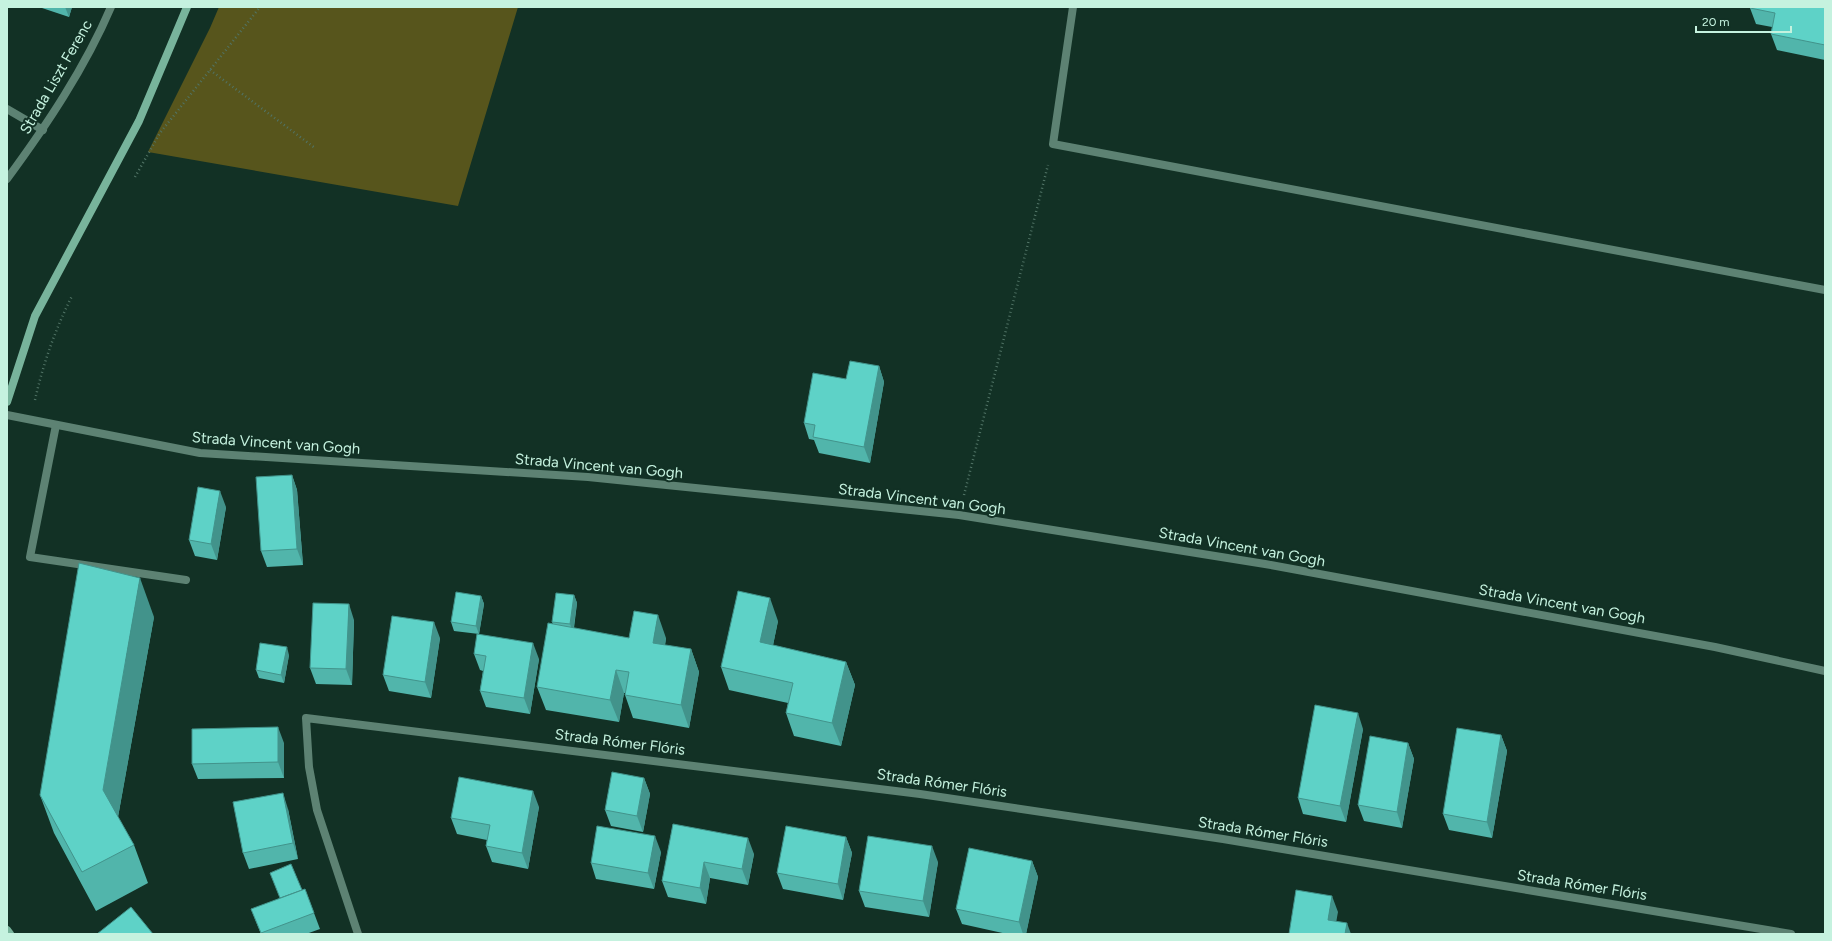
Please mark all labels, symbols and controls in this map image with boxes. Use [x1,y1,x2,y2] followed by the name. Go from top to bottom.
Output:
[1696,8,1791,34] scale bar
[1702,15,1730,29] text: 20 m
[16,17,96,137] street label: Strada Liszt Ferenc
[191,428,361,458] street label: Strada Vincent van Gogh
[514,450,684,482] street label: Strada Vincent van Gogh
[837,480,1007,518] street label: Strada Vincent van Gogh
[1157,523,1327,571] street label: Strada Vincent van Gogh
[1477,580,1647,628] street label: Strada Vincent van Gogh
[554,725,686,759] street label: Strada Rómer Flóris
[876,765,1008,801] street label: Strada Rómer Flóris
[1197,813,1329,851] street label: Strada Rómer Flóris
[1516,866,1648,904] street label: Strada Rómer Flóris

